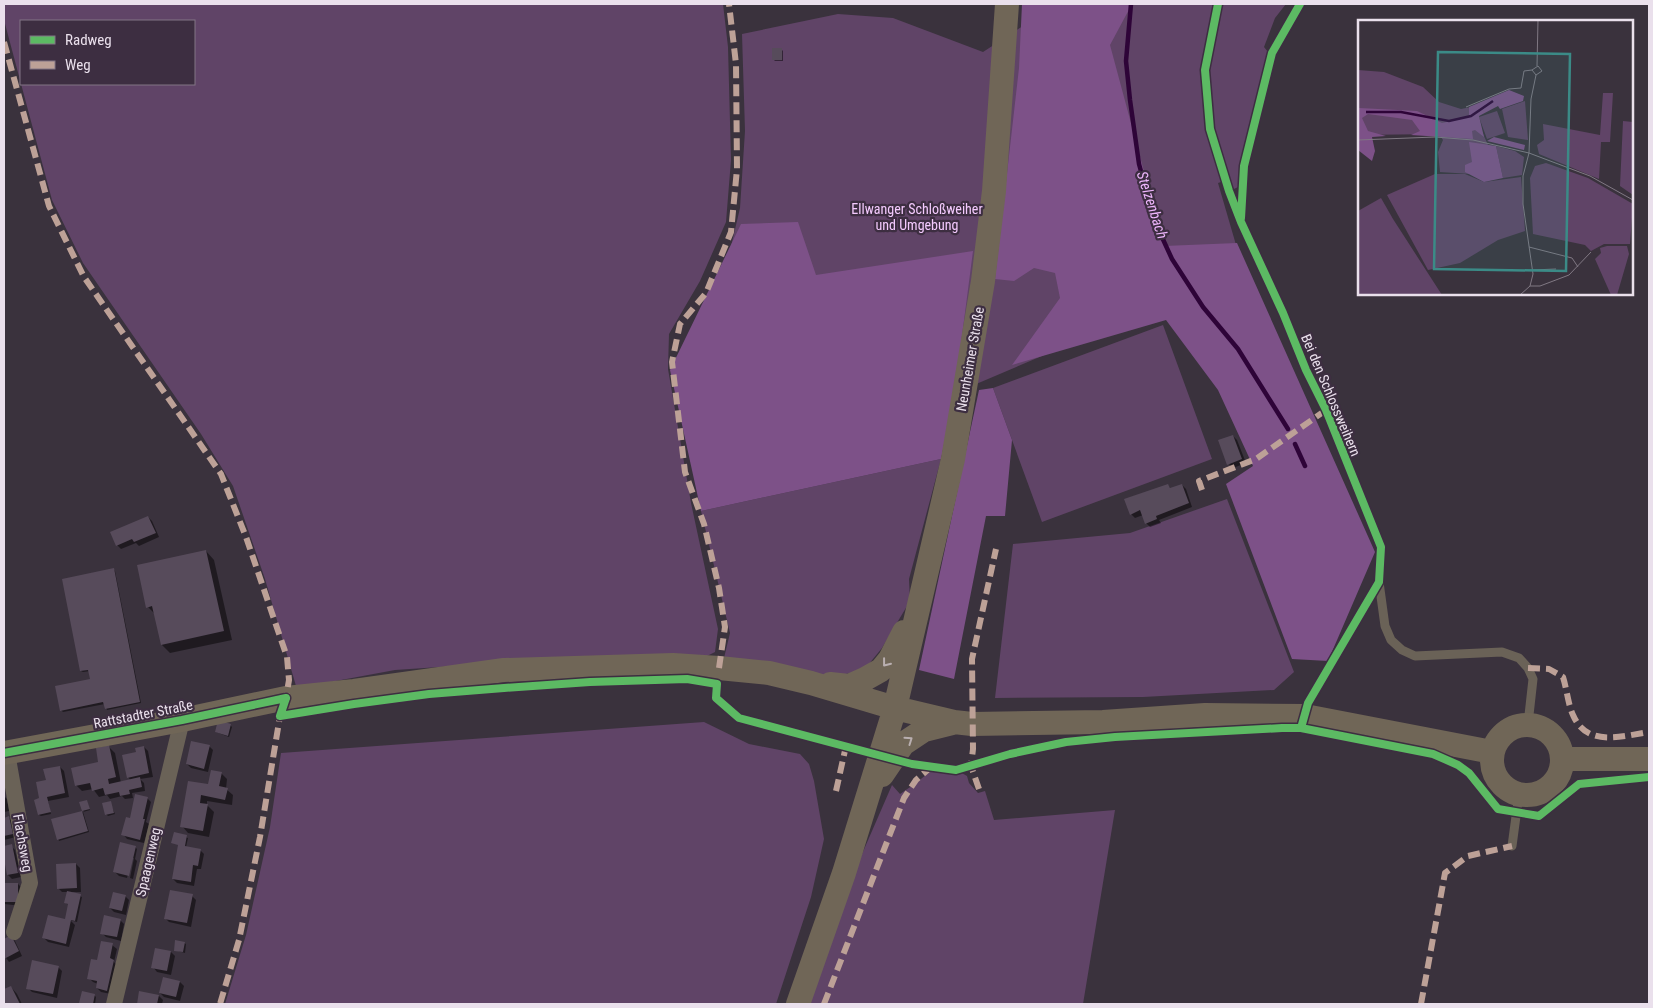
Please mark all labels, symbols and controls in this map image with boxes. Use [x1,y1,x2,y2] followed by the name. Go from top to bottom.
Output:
[20,20,195,85] legend
[1358,20,1633,295] inset map
[65,31,112,49] text: Radweg
[65,56,91,74] text: Weg
[1133,169,1171,241] water label: Stelzenbach
[851,201,983,233] park label: Ellwanger Schloßweiher und Umgebung
[953,305,987,413] street label: Neunheimer Straße
[1298,332,1364,458] street label: Bei den Schlossweihern
[883,657,892,667] one-way arrow
[92,696,194,731] street label: Rattstadter Straße
[903,737,913,746] one-way arrow
[10,813,36,873] street label: Flachsweg
[132,826,164,898] street label: Spaagenweg

